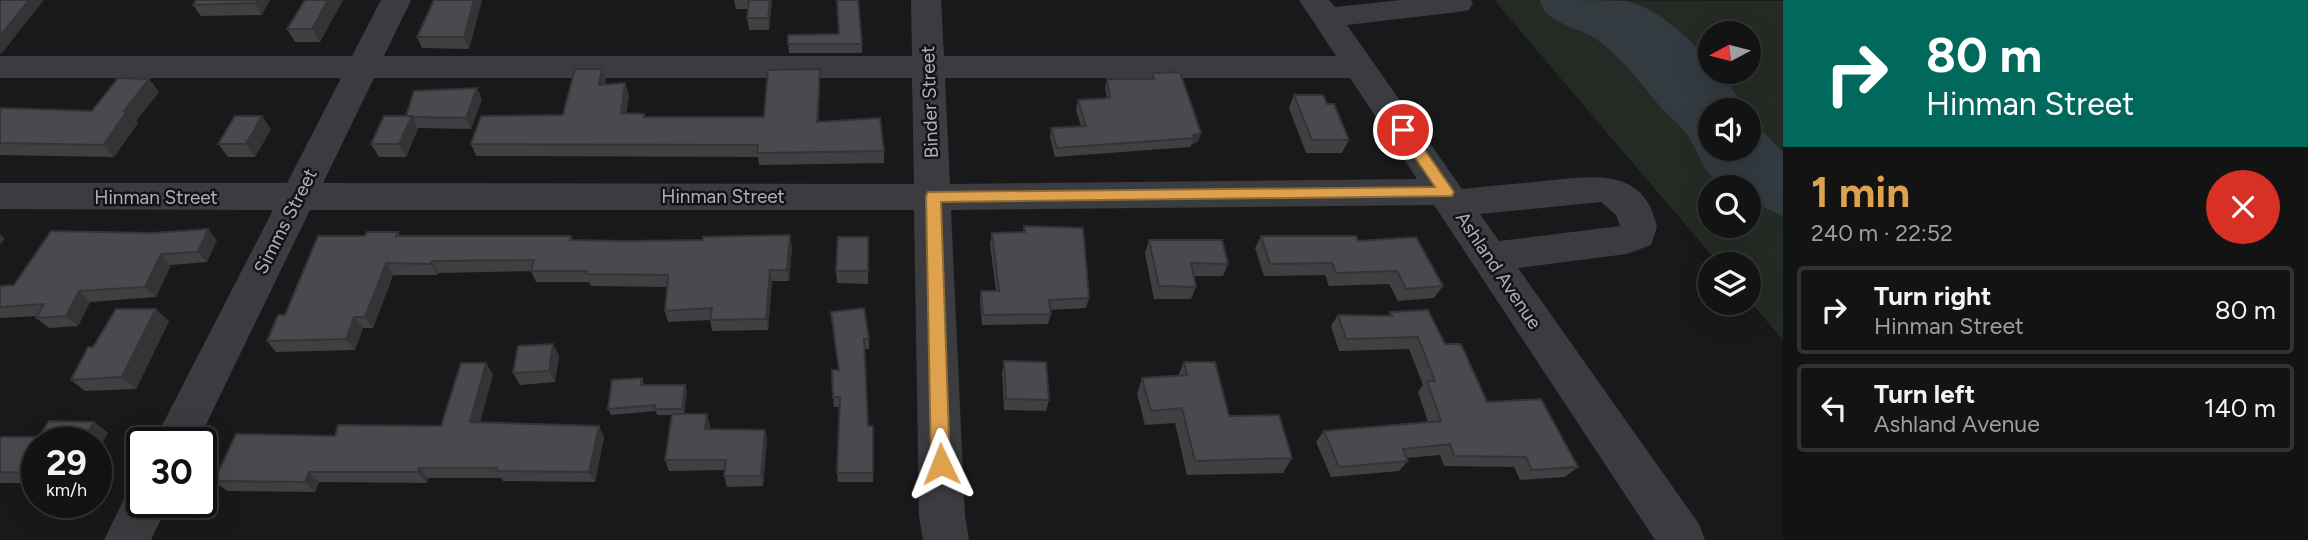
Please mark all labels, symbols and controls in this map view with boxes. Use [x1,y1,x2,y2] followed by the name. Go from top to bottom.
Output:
[1698,21,1760,84] north arrow
[1698,21,1761,315] map controls
[1926,25,2042,84] text: 80 m
[1811,28,1902,119] icon: right
[916,45,943,159] street label: Binder Street
[1926,85,2134,123] text: Hinman Street
[1698,98,1761,161] button: sound
[1373,100,1433,160] pin
[1384,111,1422,149] icon: arrive
[249,165,322,278] street label: Simms Street
[1811,167,1910,218] text: 1 min
[2206,170,2280,244] button: close
[1698,175,1761,238] button: search
[661,185,785,208] street label: Hinman Street
[94,186,218,209] street label: Hinman Street
[1451,207,1546,333] street label: Ashland Avenue
[1811,219,1953,247] text: 240 m · 22:52
[1698,252,1761,315] button: layers
[1874,280,1991,312] text: Turn right
[1815,291,1853,329] icon: right
[2215,294,2276,326] text: 80 m
[1874,312,2024,340] text: Hinman Street
[1874,378,1975,410] text: Turn left
[1815,389,1853,427] icon: left
[2204,392,2276,424] text: 140 m
[1874,410,2040,438] text: Ashland Avenue
[126,427,217,518] speed limit sign: 30
[904,427,978,501] position arrow
[46,442,87,484] text: 29
[46,479,87,501] text: km/h

